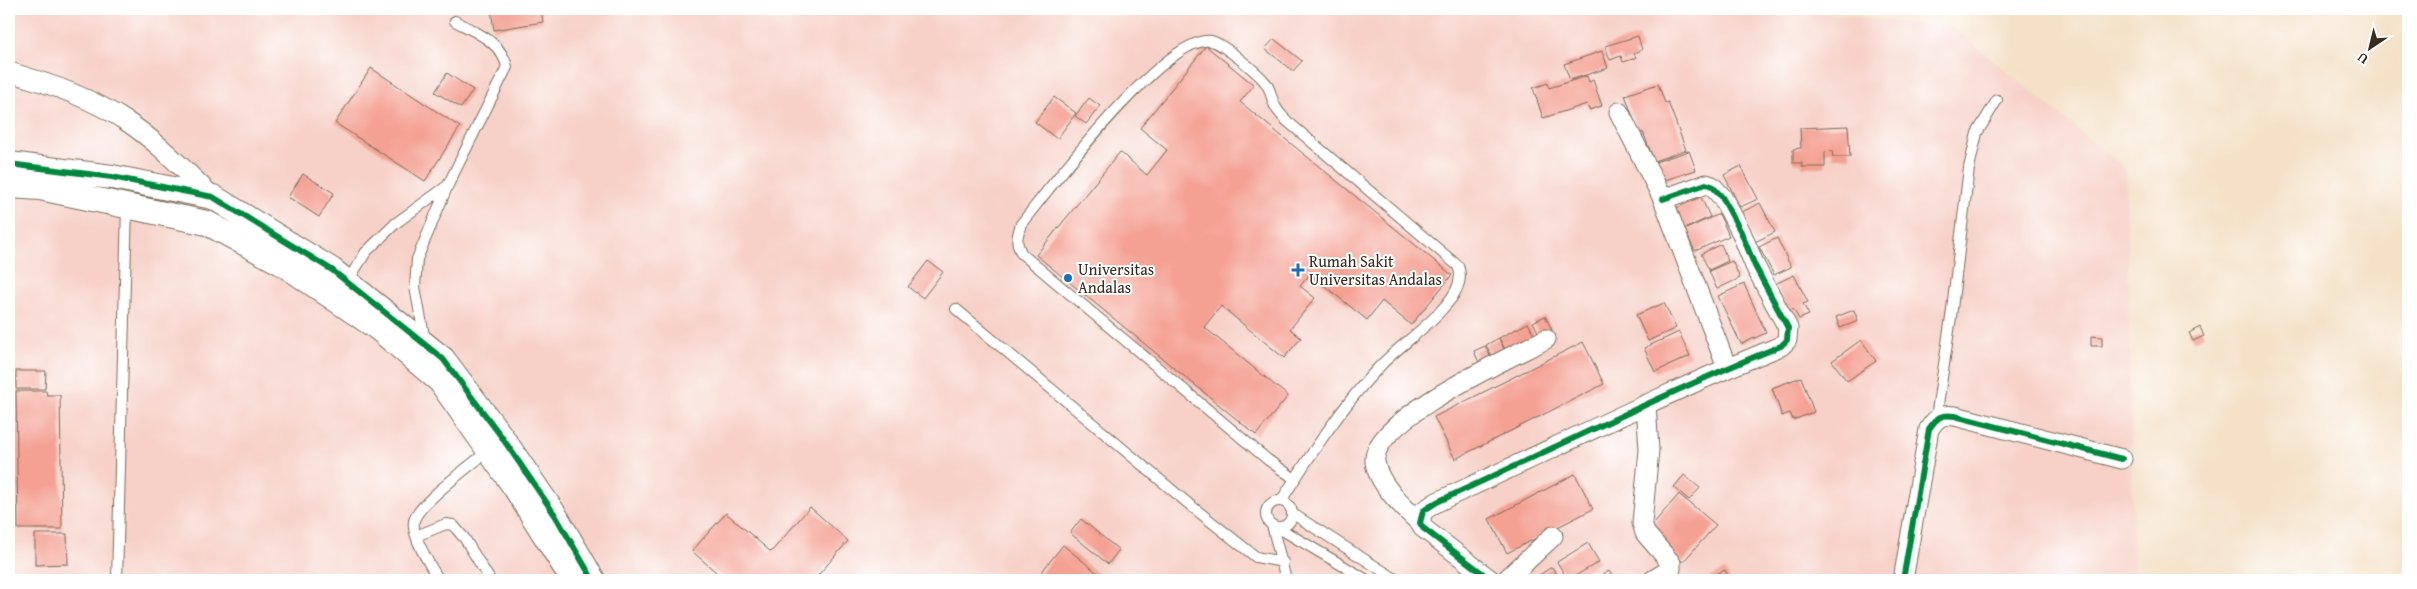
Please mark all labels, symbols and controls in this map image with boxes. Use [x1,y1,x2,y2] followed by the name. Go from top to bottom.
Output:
[2344,22,2394,72] north arrow
[2352,47,2372,70] text: U
[1309,249,1442,291] place label: Rumah Sakit Universitas Andalas
[1078,257,1154,299] place label: Universitas Andalas
[1291,263,1305,277] marker: Rumah Sakit Universitas Andalas
[1062,272,1074,284] marker: Universitas Andalas

